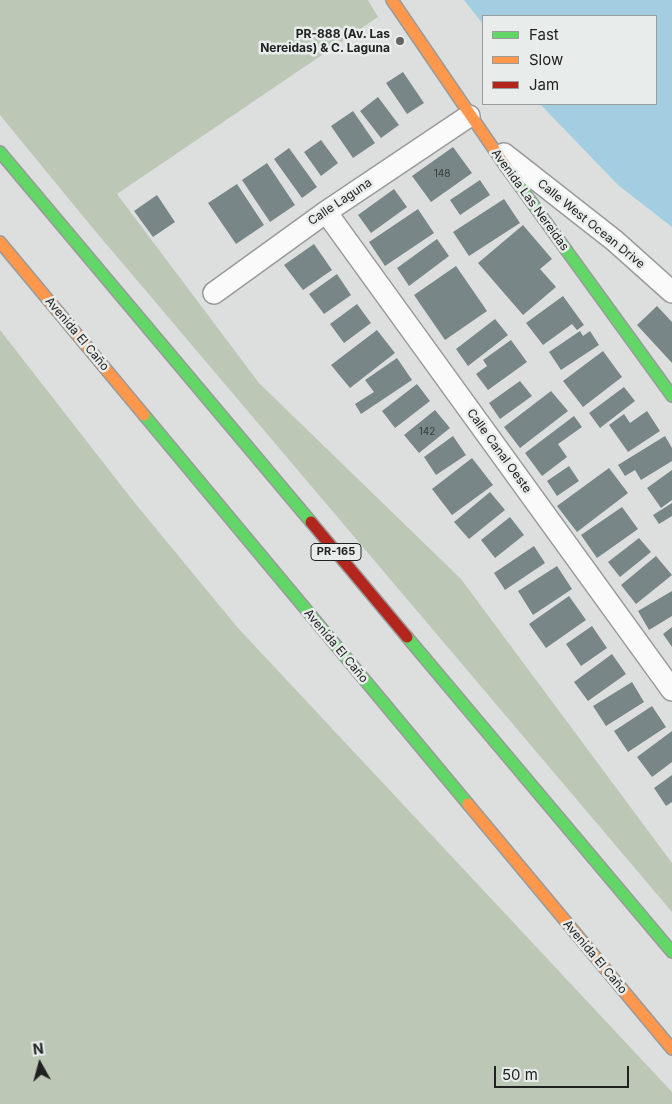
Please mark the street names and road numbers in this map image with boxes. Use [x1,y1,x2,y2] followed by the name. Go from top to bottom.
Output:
[488,146,572,254] street label: Avenida Las Nereidas
[306,175,374,229] street label: Calle Laguna
[535,176,647,272] street label: Calle West Ocean Drive
[42,294,112,374] street label: Avenida El Caño
[464,406,534,496] street label: Calle Canal Oeste
[311,544,361,560] road number: PR-165
[301,606,371,686] street label: Avenida El Caño
[560,917,630,997] street label: Avenida El Caño

